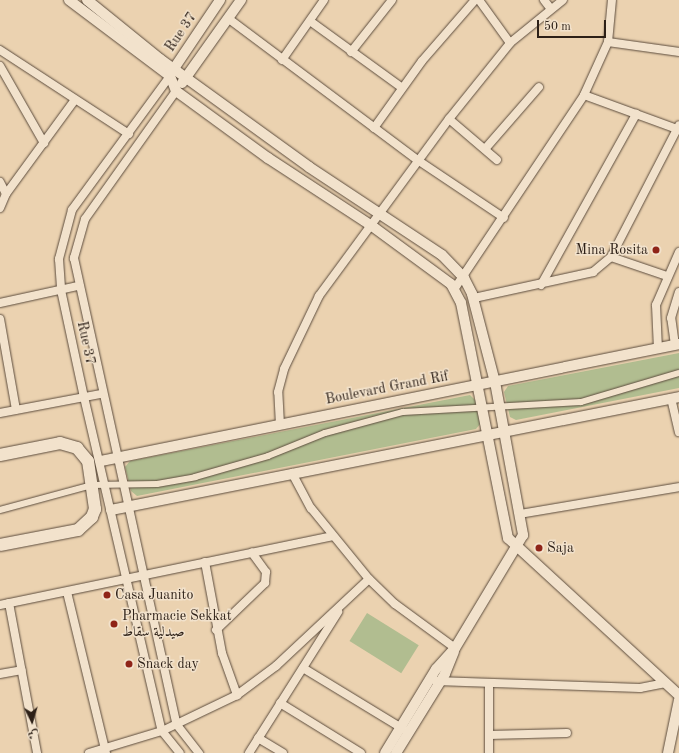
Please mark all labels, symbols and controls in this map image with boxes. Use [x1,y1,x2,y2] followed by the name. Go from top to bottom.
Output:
[162,9,200,55] street label: Rue 37
[539,12,608,38] scale bar
[544,21,571,33] text: 50 m
[575,242,648,258] place label: Mina Rosita
[651,245,661,255] marker: Mina Rosita
[73,320,99,366] street label: Rue 37
[324,368,450,408] street label: Boulevard Grand Rif
[547,540,574,556] place label: Saja
[534,543,544,553] marker: Saja
[115,587,193,603] place label: Casa Juanito
[102,590,112,600] marker: Casa Juanito
[122,608,232,640] place label: Pharmacie Sekkat صيدلية سقاط
[109,619,119,629] marker: Pharmacie Sekkat صيدلية سقاط
[137,656,199,672] place label: Snack day
[124,659,134,669] marker: Snack day
[12,701,52,741] north arrow
[27,727,39,739] text: ش

